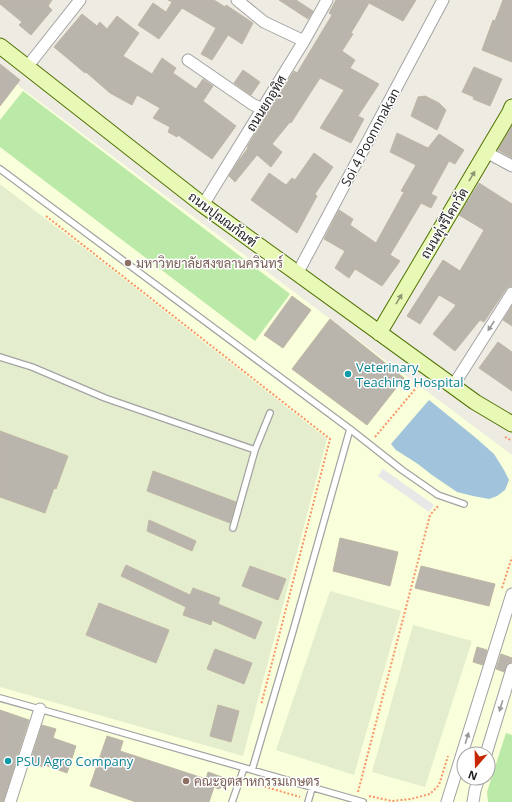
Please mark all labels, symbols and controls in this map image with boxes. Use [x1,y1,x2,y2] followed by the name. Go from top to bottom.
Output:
[242,71,291,135] street label: ถนนยกอุทิศ
[336,85,404,189] street label: Soi 4 Poonnnakan
[469,170,476,182] one-way arrow
[416,184,473,262] street label: ถนนทุ่งรีโคกวัด
[184,187,261,252] street label: ถนนปุณณกัณฑ์
[136,254,283,272] place label: มหาวิทยาลัยสงขลานครินทร์
[123,258,133,268] marker: มหาวิทยาลัยสงขลานครินทร์
[395,293,402,305] one-way arrow
[487,321,495,331] one-way arrow
[356,358,464,391] place label: Veterinary Teaching Hospital
[343,369,353,379] marker: Veterinary Teaching Hospital
[498,700,504,712] one-way arrow
[464,732,470,744] one-way arrow
[456,746,496,786] north arrow
[16,752,134,770] place label: PSU Agro Company
[3,756,13,766] marker: PSU Agro Company
[466,767,479,784] text: N
[194,772,320,791] place label: คณะอุตสาหกรรมเกษตร
[181,776,191,786] marker: คณะอุตสาหกรรมเกษตร

